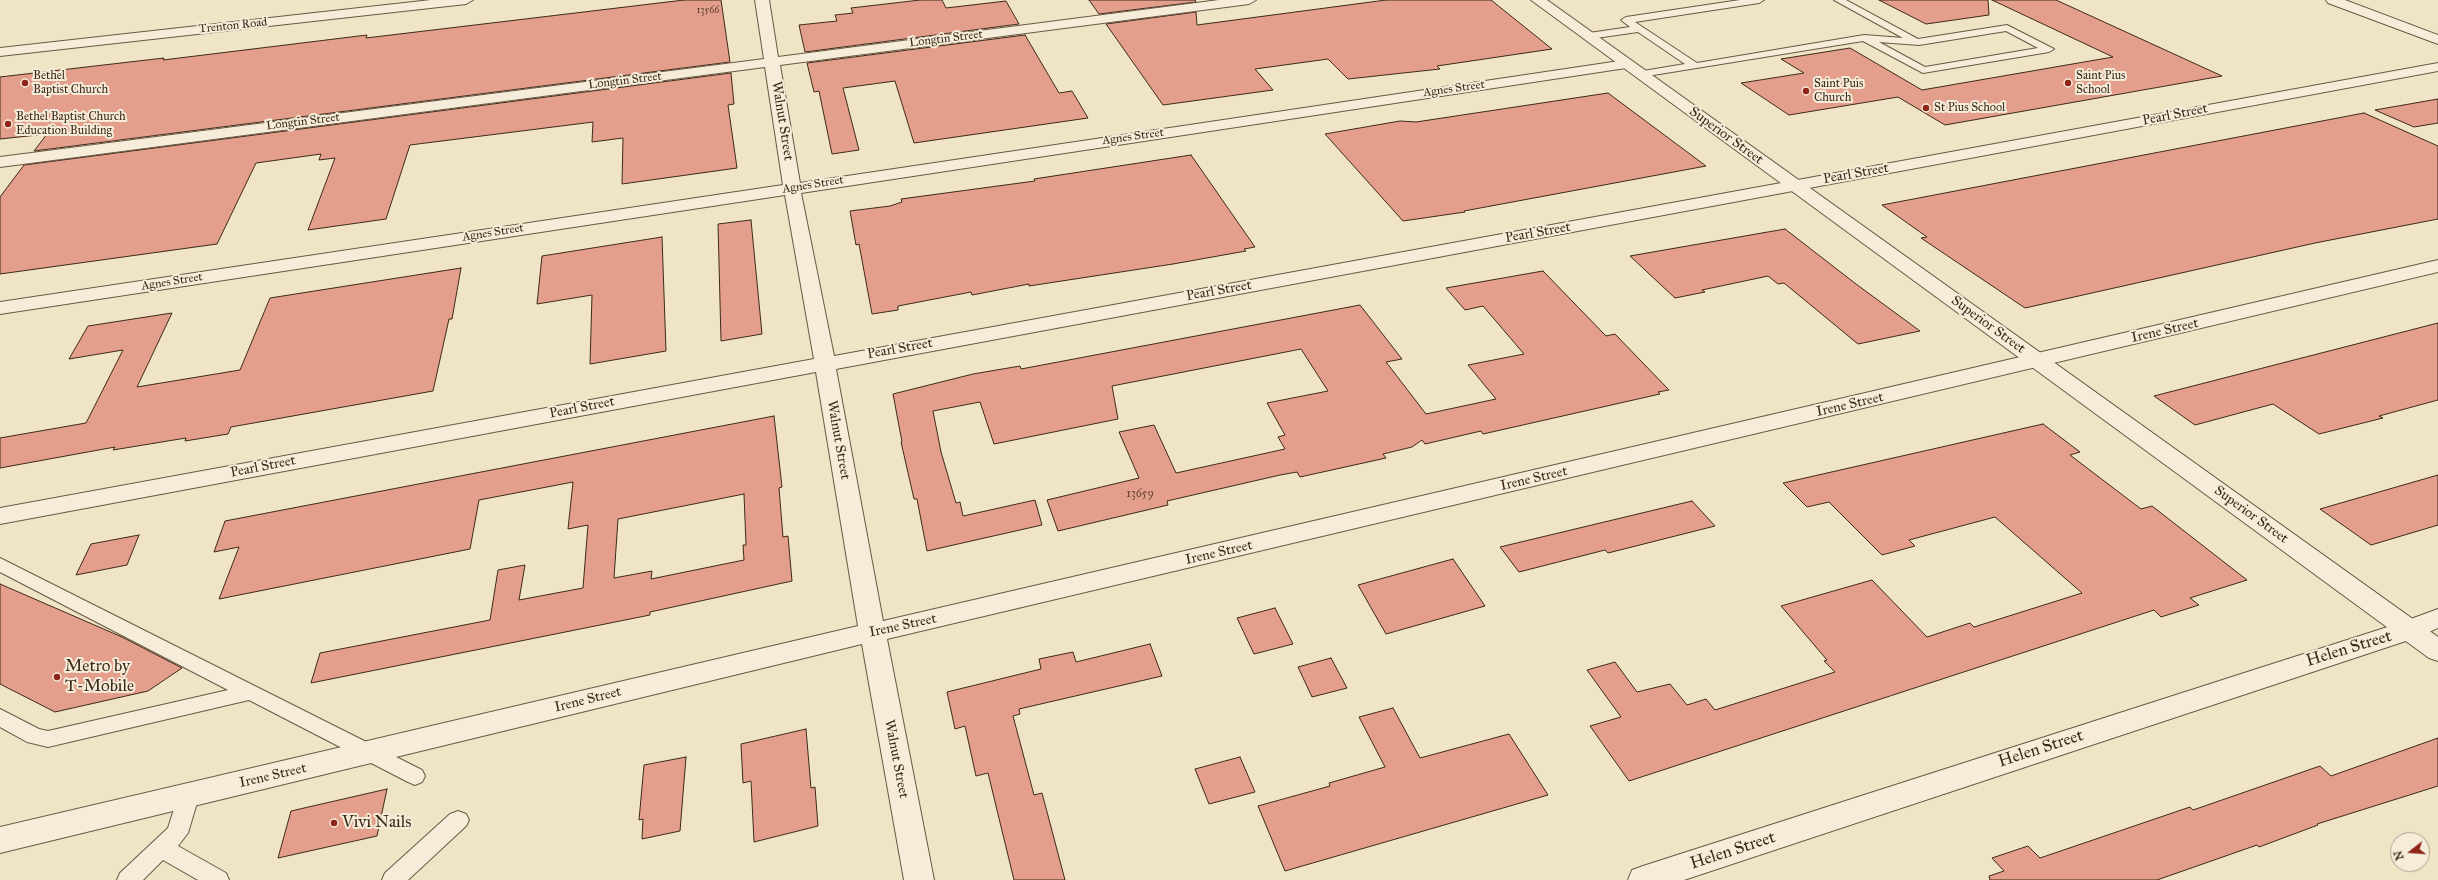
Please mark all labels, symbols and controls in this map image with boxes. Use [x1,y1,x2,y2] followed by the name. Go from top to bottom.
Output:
[697,5,719,17] house number: 13566
[198,15,268,37] street label: Trenton Road
[909,27,983,51] street label: Longtin Street
[33,69,108,97] place label: Bethel Baptist Church
[588,69,662,93] street label: Longtin Street
[2076,69,2125,97] place label: Saint Pius School
[1814,77,1863,105] place label: Saint Puis Church
[20,78,30,88] marker: Bethel Baptist Church
[1422,78,1486,100] street label: Agnes Street
[2063,78,2073,88] marker: Saint Pius School
[767,80,797,162] street label: Walnut Street
[1801,86,1811,96] marker: Saint Puis Church
[2141,100,2209,130] street label: Pearl Street
[1934,101,2005,115] place label: St Pius School
[1686,103,1766,169] street label: Superior Street
[1921,103,1931,113] marker: St Pius School
[16,110,126,138] place label: Bethel Baptist Church Education Building
[266,110,340,134] street label: Longtin Street
[3,119,13,129] marker: Bethel Baptist Church Education Building
[1101,126,1165,148] street label: Agnes Street
[1822,160,1890,188] street label: Pearl Street
[781,173,845,197] street label: Agnes Street
[1504,219,1572,247] street label: Pearl Street
[461,221,525,245] street label: Agnes Street
[140,270,204,294] street label: Agnes Street
[1185,277,1253,305] street label: Pearl Street
[1948,292,2028,358] street label: Superior Street
[2130,315,2200,347] street label: Irene Street
[866,335,934,363] street label: Pearl Street
[1815,389,1885,421] street label: Irene Street
[548,393,616,423] street label: Pearl Street
[823,399,853,481] street label: Walnut Street
[229,452,297,482] street label: Pearl Street
[1499,463,1569,495] street label: Irene Street
[2211,482,2291,548] street label: Superior Street
[1126,487,1154,501] house number: 13659
[1184,537,1254,569] street label: Irene Street
[868,611,938,641] street label: Irene Street
[2304,626,2394,672] street label: Helen Street
[65,657,134,697] place label: Metro by T-Mobile
[52,672,62,682] marker: Metro by T-Mobile
[553,684,623,716] street label: Irene Street
[880,718,912,800] street label: Walnut Street
[1996,726,2086,772] street label: Helen Street
[238,760,308,792] street label: Irene Street
[342,813,412,833] place label: Vivi Nails
[329,818,339,828] marker: Vivi Nails
[1688,828,1778,874] street label: Helen Street
[2390,832,2430,872] north arrow
[2391,849,2407,862] text: N

